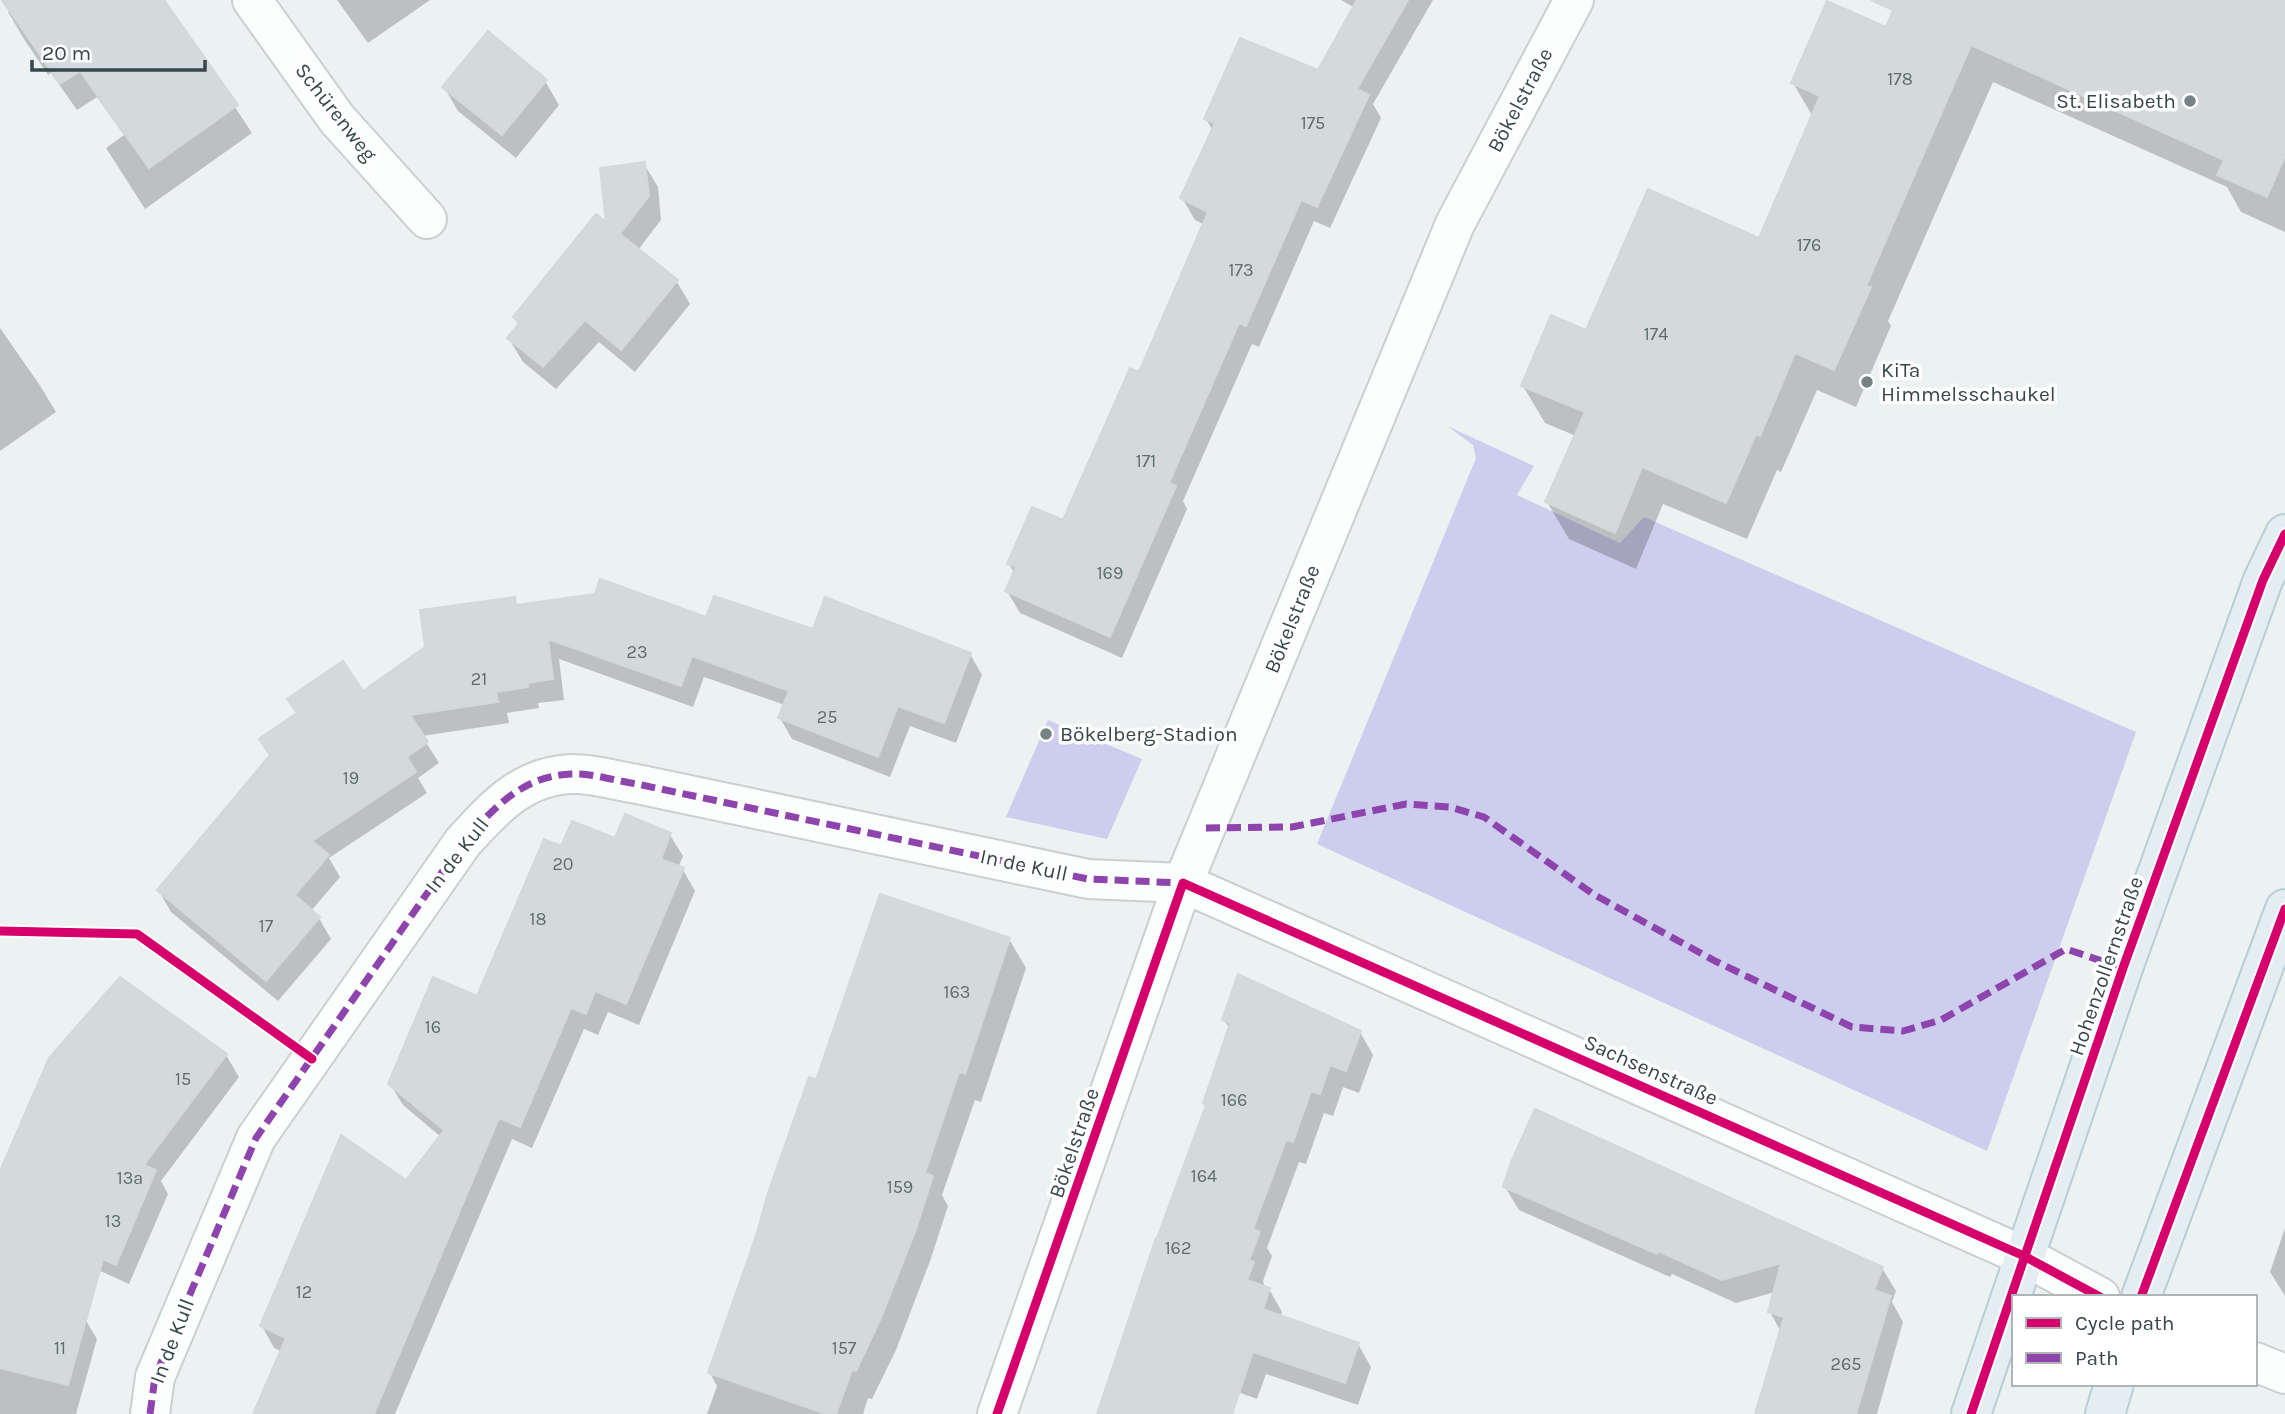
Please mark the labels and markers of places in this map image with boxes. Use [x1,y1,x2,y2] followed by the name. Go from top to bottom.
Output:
[2056,89,2176,113] place label: St. Elisabeth
[2182,93,2198,109] marker: St. Elisabeth
[1881,358,2056,406] place label: KiTa Himmelsschaukel
[1859,374,1875,390] marker: KiTa Himmelsschaukel
[1060,722,1238,746] place label: Bökelberg-Stadion
[1038,726,1054,742] marker: Bökelberg-Stadion

